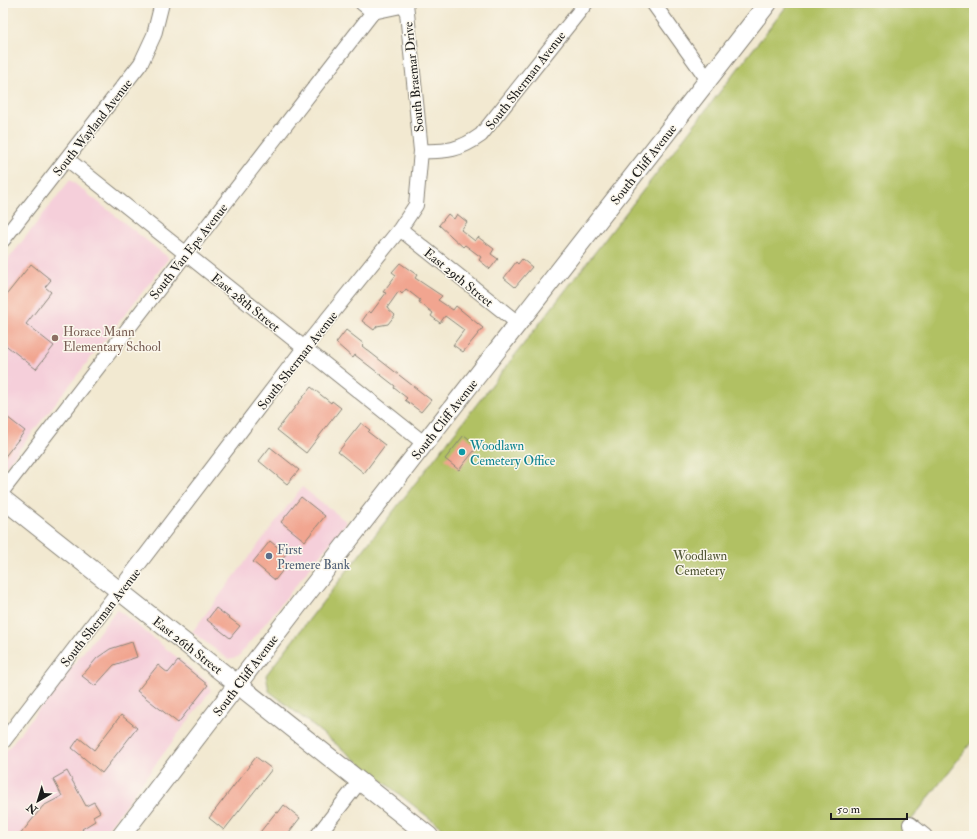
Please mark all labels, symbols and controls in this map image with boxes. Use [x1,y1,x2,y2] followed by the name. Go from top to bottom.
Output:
[400,20,428,133] street label: South Braemar Drive
[482,28,570,133] street label: South Sherman Avenue
[50,75,137,180] street label: South Wayland Avenue
[607,121,681,208] street label: South Cliff Avenue
[146,200,232,303] street label: South Van Eps Avenue
[421,245,496,311] street label: East 29th Street
[208,270,283,335] street label: East 28th Street
[254,308,342,413] street label: South Sherman Avenue
[63,324,162,356] place label: Horace Mann Elementary School
[50,333,60,343] marker: Horace Mann Elementary School
[408,376,482,463] street label: South Cliff Avenue
[469,438,556,470] place label: Woodlawn Cemetery Office
[457,447,467,457] marker: Woodlawn Cemetery Office
[277,542,351,573] place label: First Premere Bank
[672,548,727,580] park label: Woodlawn Cemetery
[264,551,274,561] marker: First Premere Bank
[57,565,145,670] street label: South Sherman Avenue
[149,614,226,678] street label: East 26th Street
[210,631,282,720] street label: South Cliff Avenue
[18,781,58,821] north arrow
[831,795,907,821] scale bar
[23,800,41,817] text: N
[837,802,861,817] text: 50 m

